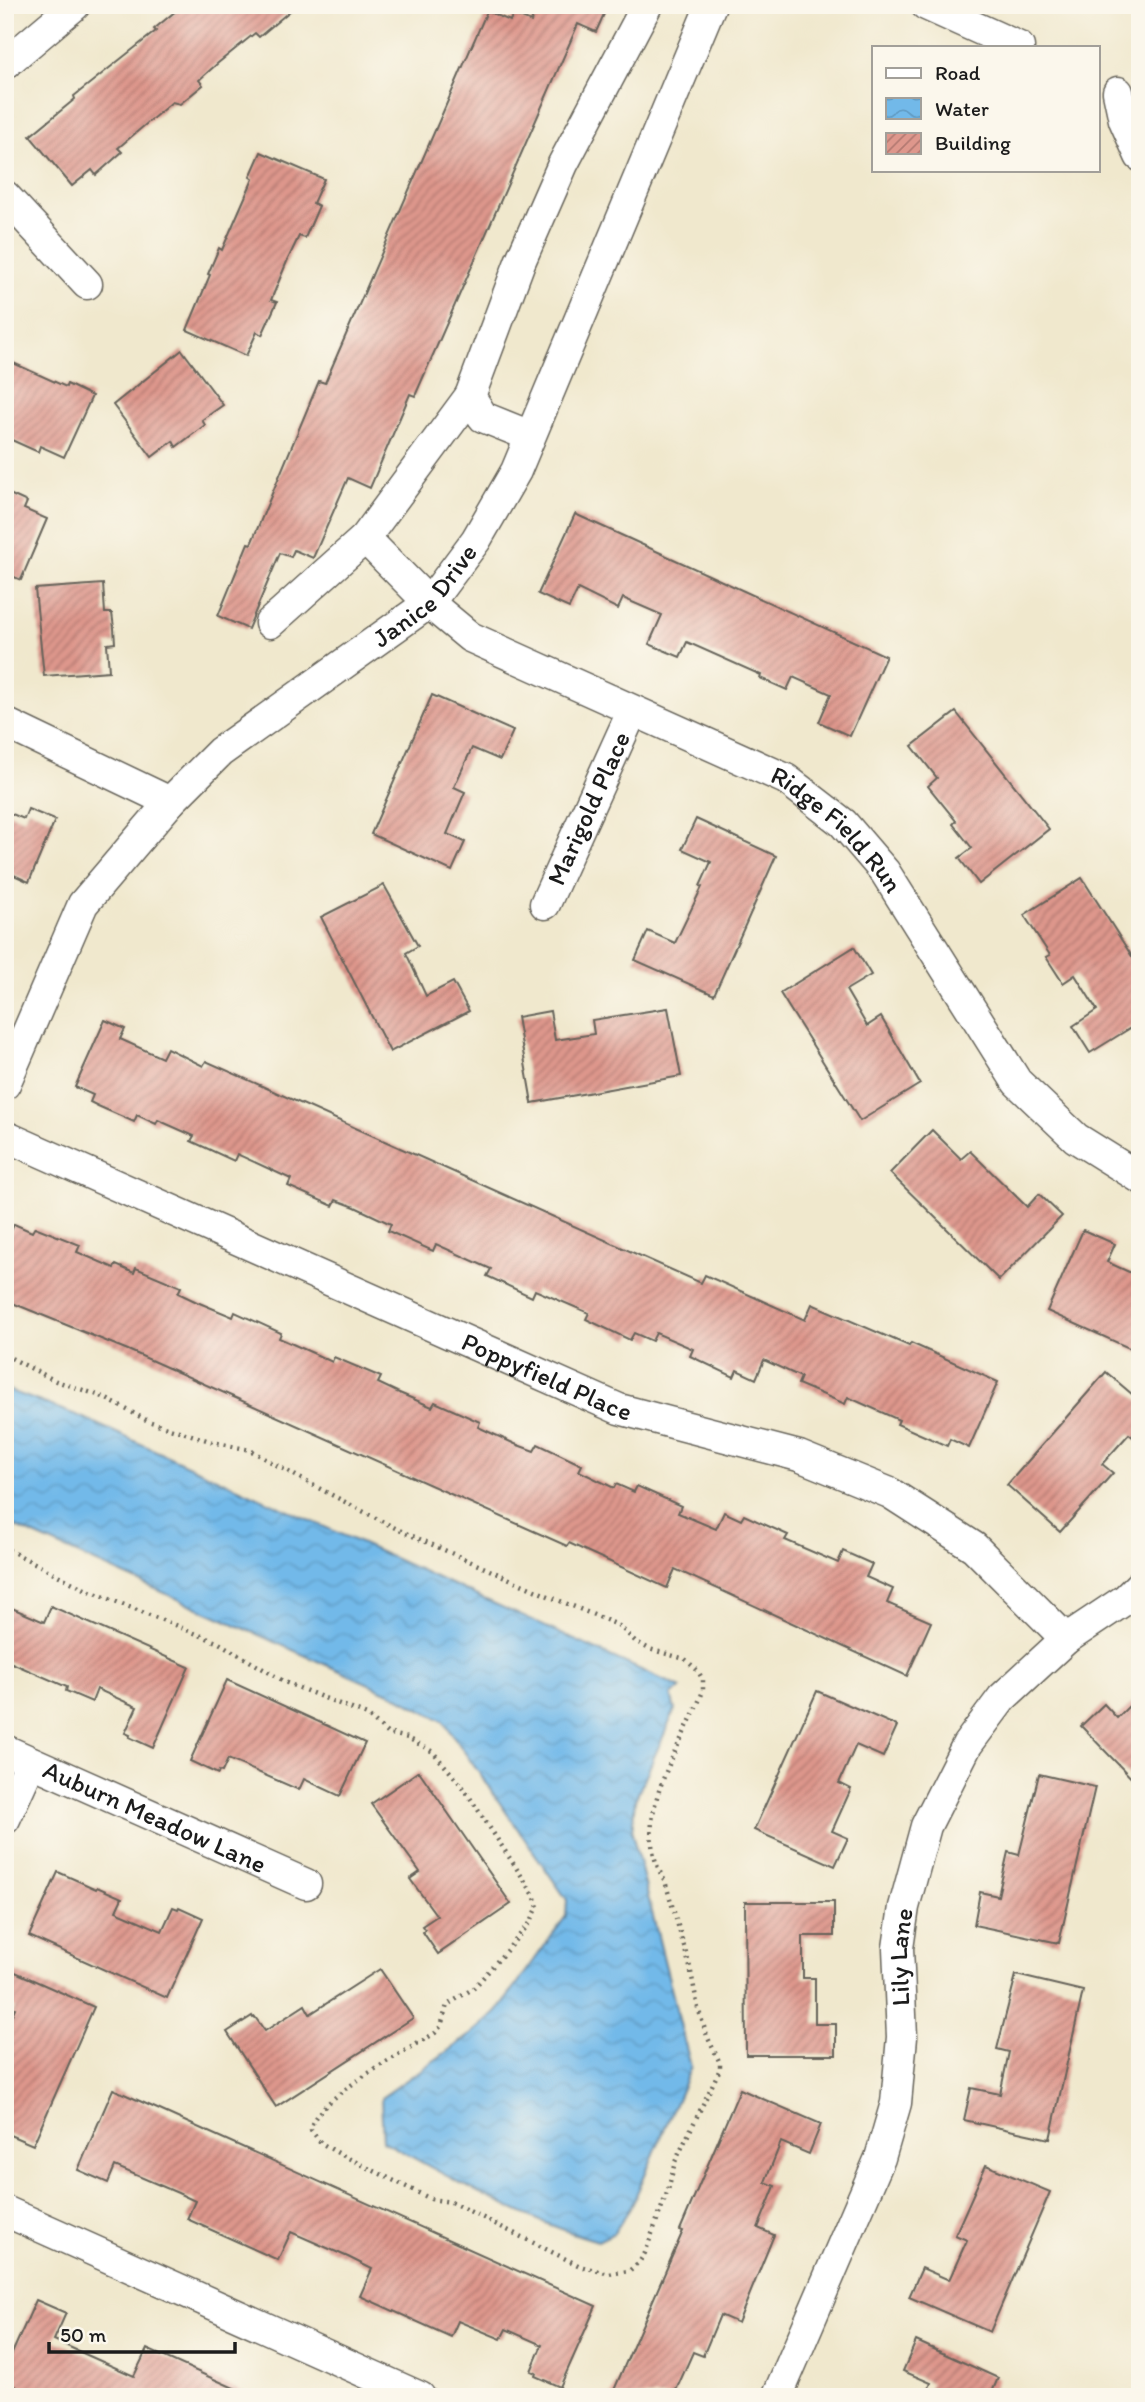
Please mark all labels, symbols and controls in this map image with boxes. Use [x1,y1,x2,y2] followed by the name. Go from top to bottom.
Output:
[872,46,1100,172] legend
[935,60,981,85] text: Road
[935,96,989,121] text: Water
[935,130,1011,155] text: Building
[366,537,484,654] street label: Janice Drive
[540,726,637,890] street label: Marigold Place
[766,758,910,899] street label: Ridge Field Run
[457,1325,635,1428] street label: Poppyfield Place
[38,1753,271,1880] street label: Auburn Meadow Lane
[882,1906,920,2007] street label: Lily Lane
[49,2311,234,2355] scale bar
[60,2322,107,2347] text: 50 m

